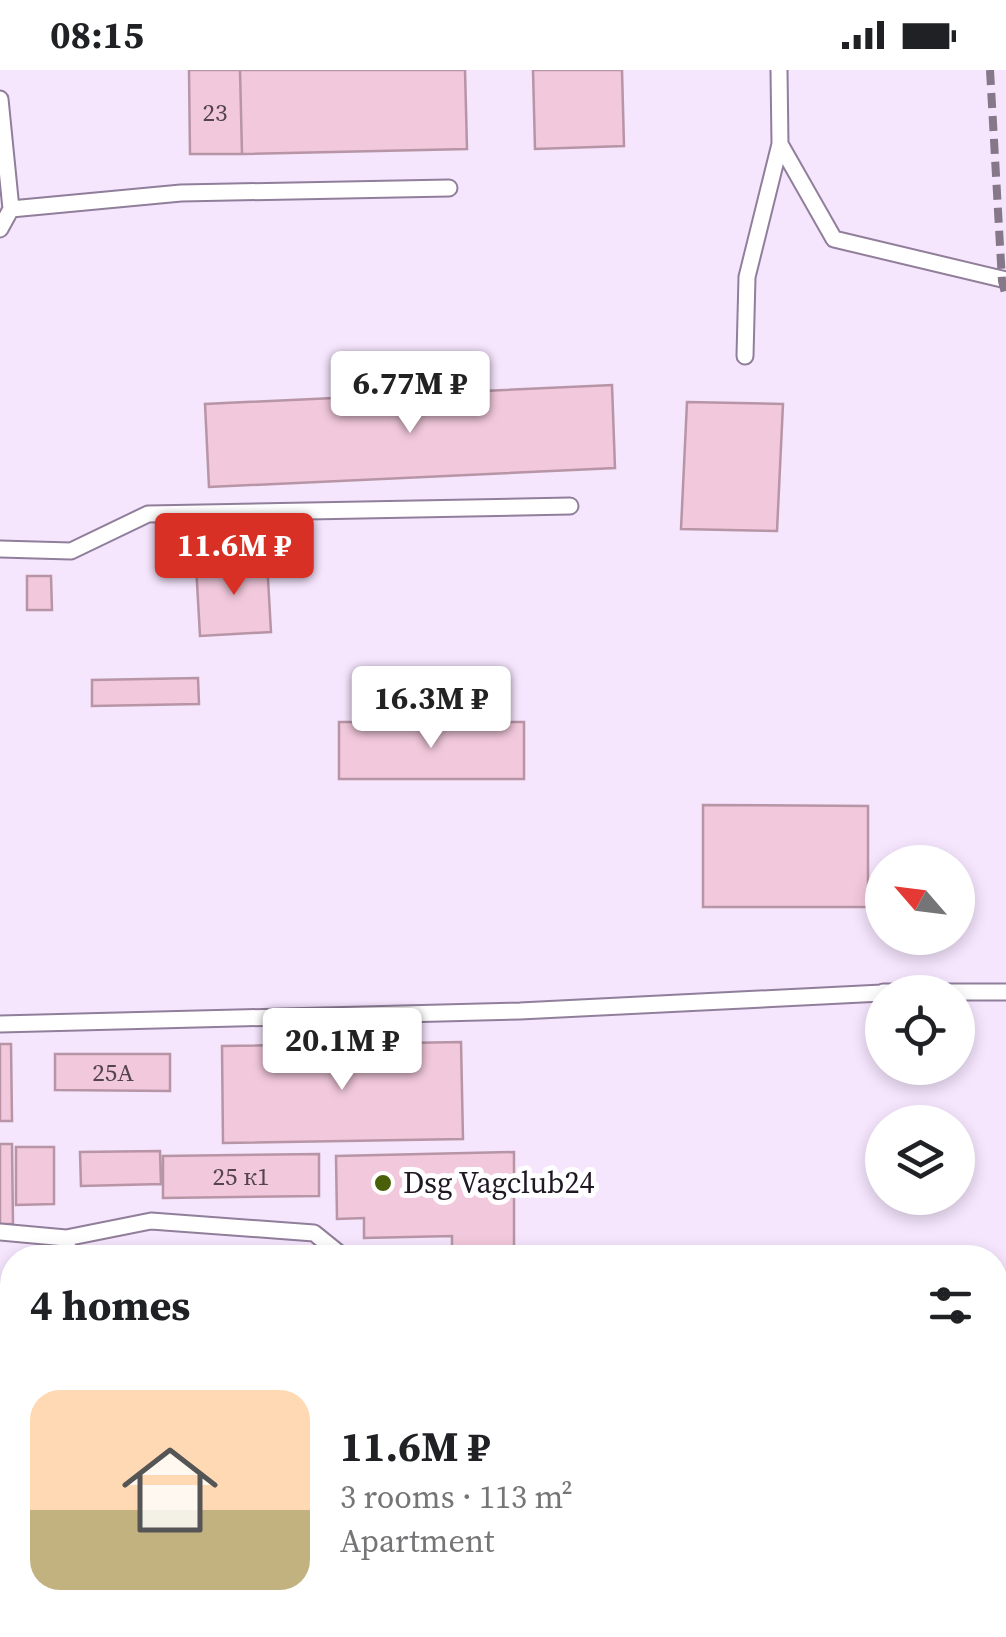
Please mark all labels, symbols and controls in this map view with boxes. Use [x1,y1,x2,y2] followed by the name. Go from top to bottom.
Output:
[50,9,144,61] text: 08:15
[202,95,228,129] house number: 23
[318,351,502,436] pin: 6.77M ₽
[353,361,467,405] text: 6.77M ₽
[142,513,326,598] pin: 11.6M ₽
[177,523,291,567] text: 11.6M ₽
[339,666,523,751] pin: 16.3M ₽
[374,676,488,720] text: 16.3M ₽
[865,845,975,955] north arrow
[865,845,975,1215] map controls
[865,975,975,1085] button: locate
[250,1008,434,1093] pin: 20.1M ₽
[285,1018,399,1062] text: 20.1M ₽
[92,1055,134,1089] house number: 25А
[865,1105,975,1215] button: layers
[212,1159,270,1193] house number: 25 к1
[403,1162,594,1203] place label: Dsg Vagclub24
[372,1172,394,1194] marker: Dsg Vagclub24
[30,1276,190,1334] text: 4 homes
[923,1278,978,1333] icon: filters
[340,1417,490,1475] text: 11.6M ₽
[110,1430,230,1550] icon: home
[340,1475,573,1519] text: 3 rooms · 113 m²
[340,1519,494,1563] text: Apartment

